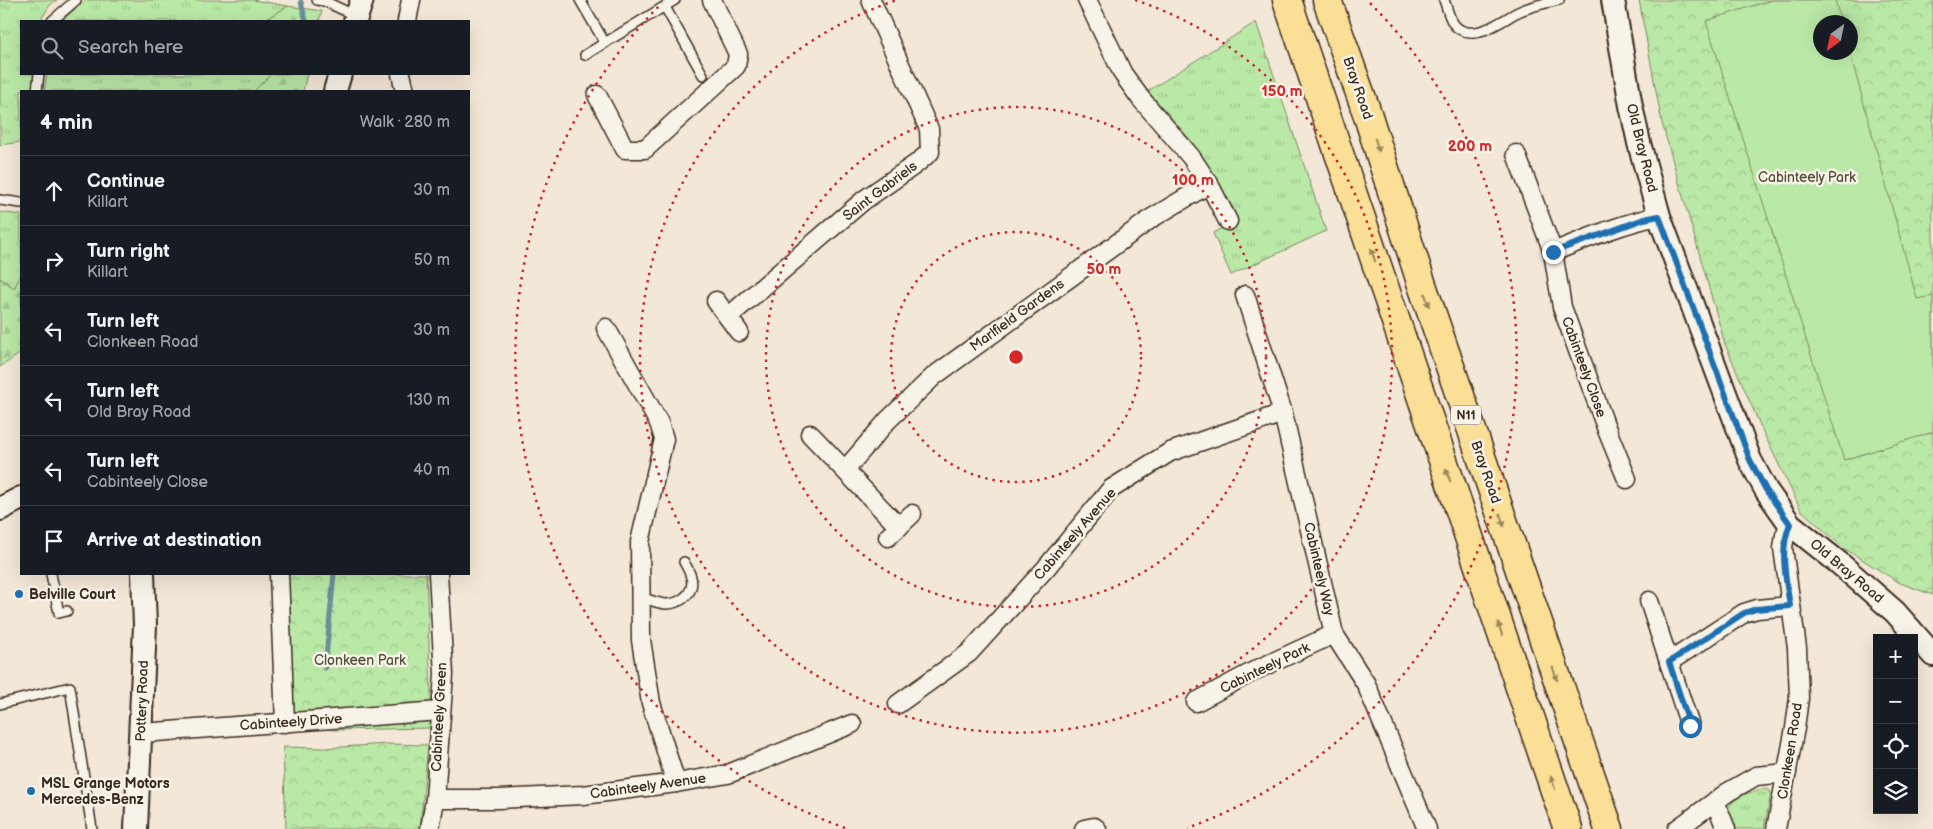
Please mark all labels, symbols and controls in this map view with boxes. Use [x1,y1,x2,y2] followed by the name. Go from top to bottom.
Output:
[1813,15,1858,60] north arrow
[20,20,470,75] search box
[38,34,66,62] icon: search
[78,36,183,59] text: Search here
[1339,54,1377,122] street label: Bray Road
[1261,82,1303,101] text: 150 m
[1623,102,1661,194] street label: Old Bray Road
[40,110,93,135] text: 4 min
[360,113,450,132] text: Walk · 280 m
[1448,137,1492,156] text: 200 m
[1374,138,1381,153] one-way arrow
[839,158,921,224] street label: Saint Gabriels
[1758,169,1856,186] park label: Cabinteely Park
[87,170,165,193] text: Continue
[1172,171,1214,190] text: 100 m
[40,177,68,205] icon: ahead
[413,181,450,200] text: 30 m
[87,193,128,212] text: Killart
[87,240,170,263] text: Turn right
[1542,241,1565,264] route end
[40,247,68,275] icon: right
[1369,247,1377,262] one-way arrow
[414,251,450,270] text: 50 m
[1087,260,1122,279] text: 50 m
[87,263,128,282] text: Killart
[967,275,1068,355] street label: Marlfield Gardens
[1423,293,1431,308] one-way arrow
[87,310,159,333] text: Turn left
[1558,314,1610,420] street label: Cabinteely Close
[40,317,68,345] icon: left
[413,321,450,340] text: 30 m
[87,333,199,352] text: Clonkeen Road
[1007,348,1025,366] centre of rings
[87,380,159,403] text: Turn left
[40,387,68,415] icon: left
[407,391,450,410] text: 130 m
[87,403,191,422] text: Old Bray Road
[1451,406,1481,424] road number: N11
[1467,438,1505,506] street label: Bray Road
[87,450,159,473] text: Turn left
[40,457,68,485] icon: left
[413,461,450,480] text: 40 m
[1444,467,1452,482] one-way arrow
[87,473,208,492] text: Cabinteely Close
[1030,484,1120,584] street label: Cabinteely Avenue
[1498,513,1506,528] one-way arrow
[1300,521,1338,618] street label: Cabinteely Way
[40,527,68,555] icon: arrive
[87,529,262,552] text: Arrive at destination
[1807,535,1887,607] street label: Old Bray Road
[29,586,116,603] place label: Belville Court
[13,588,25,600] marker: Belville Court
[1496,621,1504,636] one-way arrow
[1873,634,1918,814] map controls
[1873,634,1918,679] button: +
[1217,639,1313,697] street label: Cabinteely Park
[314,652,406,669] park label: Clonkeen Park
[132,660,152,742] street label: Pottery Road
[428,662,450,772] street label: Cabinteely Green
[1552,666,1559,681] one-way arrow
[1873,679,1918,724] button: −
[1774,701,1806,801] street label: Clonkeen Road
[239,710,343,734] street label: Cabinteely Drive
[1679,715,1702,738] route start
[1873,724,1918,769] button: locate
[589,769,707,803] street label: Cabinteely Avenue
[1873,769,1918,814] button: layers
[41,775,170,808] place label: MSL Grange Motors Mercedes-Benz
[1548,775,1556,790] one-way arrow
[25,785,37,797] marker: MSL Grange Motors Mercedes-Benz

